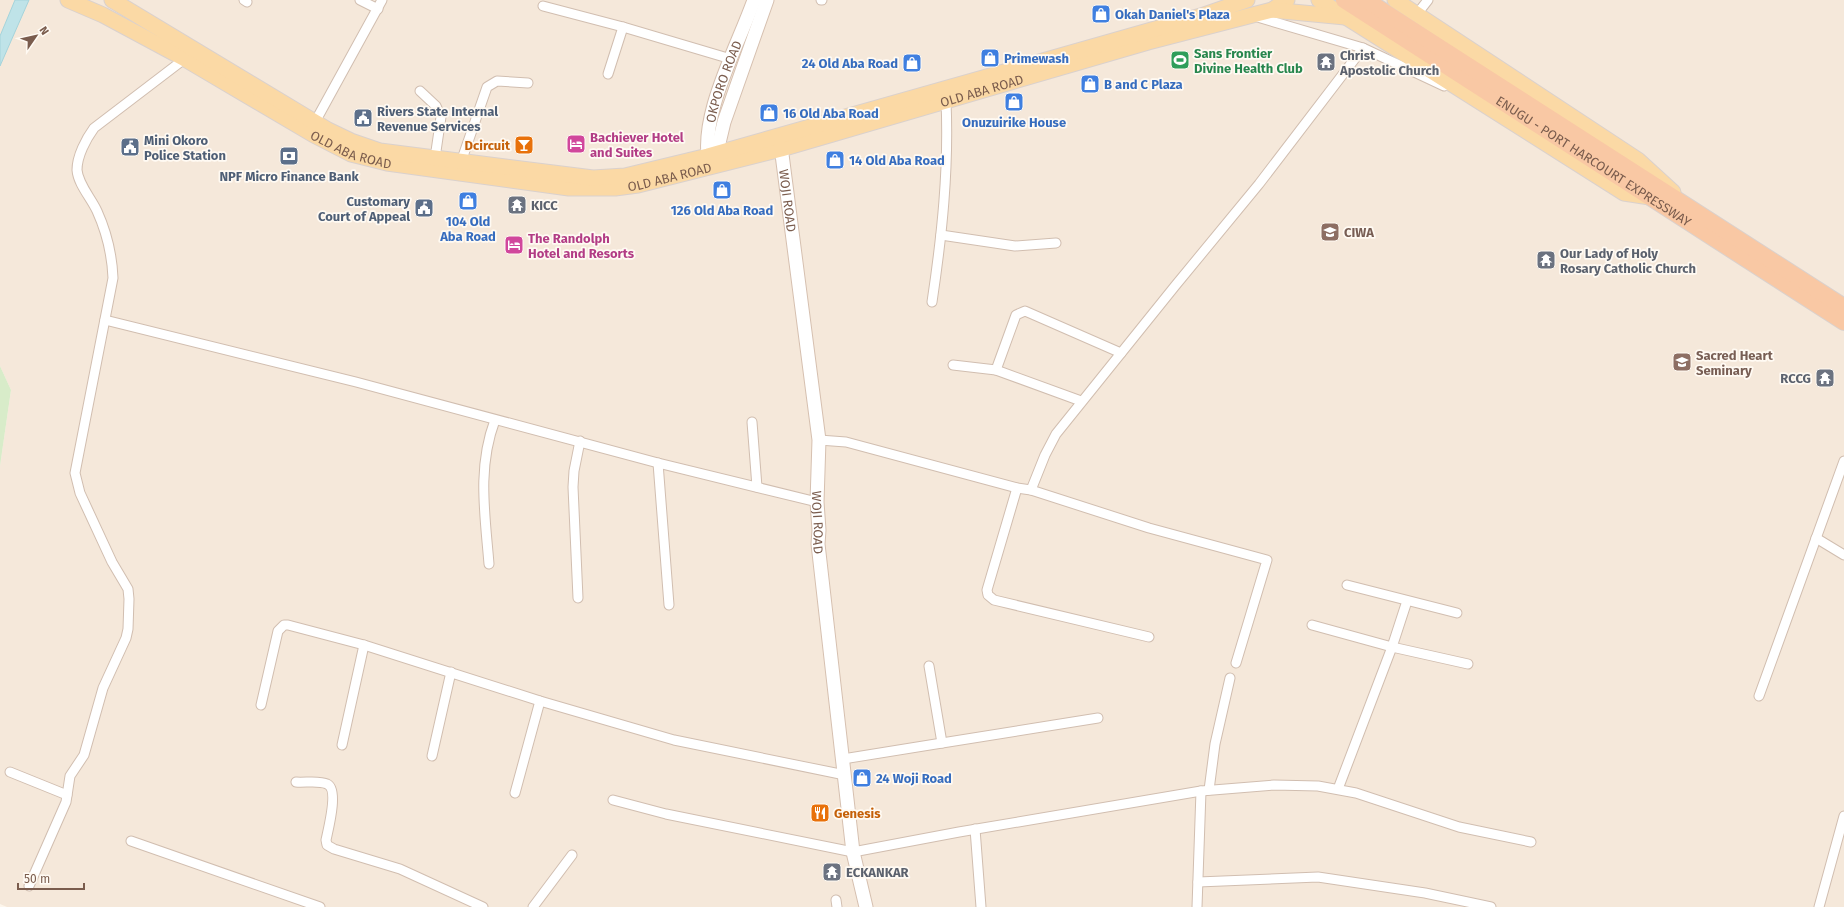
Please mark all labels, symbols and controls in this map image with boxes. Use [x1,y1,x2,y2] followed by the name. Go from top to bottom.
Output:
[1090,3,1112,25] shop icon: Okah Daniel's Plaza
[1115,7,1230,22] place label: Okah Daniel's Plaza
[16,16,56,56] north arrow
[36,24,51,37] text: N
[703,38,745,124] street label: OKPORO ROAD
[1194,46,1303,76] place label: Sans Frontier Divine Health Club
[979,47,1001,69] shop icon: Primewash
[1339,48,1439,78] place label: Christ Apostolic Church
[1169,49,1191,71] sports icon: Sans Frontier Divine Health Club
[1004,51,1069,66] place label: Primewash
[1315,51,1337,73] temple icon: Christ Apostolic Church
[901,52,923,74] shop icon: 24 Old Aba Road
[802,56,898,71] place label: 24 Old Aba Road
[938,72,1025,110] street label: OLD ABA ROAD
[1079,73,1101,95] shop icon: B and C Plaza
[1104,77,1183,92] place label: B and C Plaza
[1003,91,1025,113] shop icon: Onuzuirike House
[1493,93,1695,230] street label: ENUGU - PORT HARCOURT EXPRESSWAY
[758,102,780,124] shop icon: 16 Old Aba Road
[377,104,498,134] place label: Rivers State Internal Revenue Services
[783,106,879,121] place label: 16 Old Aba Road
[352,107,374,129] public building icon: Rivers State Internal Revenue Services
[962,115,1066,130] place label: Onuzuirike House
[308,127,392,172] street label: OLD ABA ROAD
[590,130,684,160] place label: Bachiever Hotel and Suites
[144,133,226,163] place label: Mini Okoro Police Station
[565,133,587,155] hotel icon: Bachiever Hotel and Suites
[513,134,535,156] bar icon: Dcircuit
[119,136,141,158] public building icon: Mini Okoro Police Station
[465,138,511,153] place label: Dcircuit
[278,145,300,167] bank icon: NPF Micro Finance Bank
[824,149,846,171] shop icon: 14 Old Aba Road
[849,153,945,168] place label: 14 Old Aba Road
[627,160,713,194] street label: OLD ABA ROAD
[776,168,799,233] street label: WOJI ROAD
[219,169,359,184] place label: NPF Micro Finance Bank
[711,179,733,201] shop icon: 126 Old Aba Road
[457,190,479,212] shop icon: 104 Old Aba Road
[318,194,410,224] place label: Customary Court of Appeal
[506,194,528,216] temple icon: KICC
[413,197,435,219] public building icon: Customary Court of Appeal
[531,198,558,213] place label: KICC
[671,203,773,218] place label: 126 Old Aba Road
[439,214,496,244] place label: 104 Old Aba Road
[1319,221,1341,243] school or university icon: CIWA
[1344,225,1374,240] place label: CIWA
[528,231,635,261] place label: The Randolph Hotel and Resorts
[503,234,525,256] hotel icon: The Randolph Hotel and Resorts
[1560,246,1696,276] place label: Our Lady of Holy Rosary Catholic Church
[1535,249,1557,271] temple icon: Our Lady of Holy Rosary Catholic Church
[1696,348,1774,378] place label: Sacred Heart Seminary
[1671,351,1693,373] school or university icon: Sacred Heart Seminary
[1814,367,1836,389] temple icon: RCCG
[1780,371,1811,386] place label: RCCG
[809,491,826,555] street label: WOJI ROAD
[851,767,873,789] shop icon: 24 Woji Road
[876,771,952,786] place label: 24 Woji Road
[809,802,831,824] restaurant icon: Genesis
[834,806,881,821] place label: Genesis
[821,861,843,883] temple icon: ECKANKAR
[18,865,84,891] scale bar
[846,865,910,880] place label: ECKANKAR
[24,872,50,886] text: 50 m

